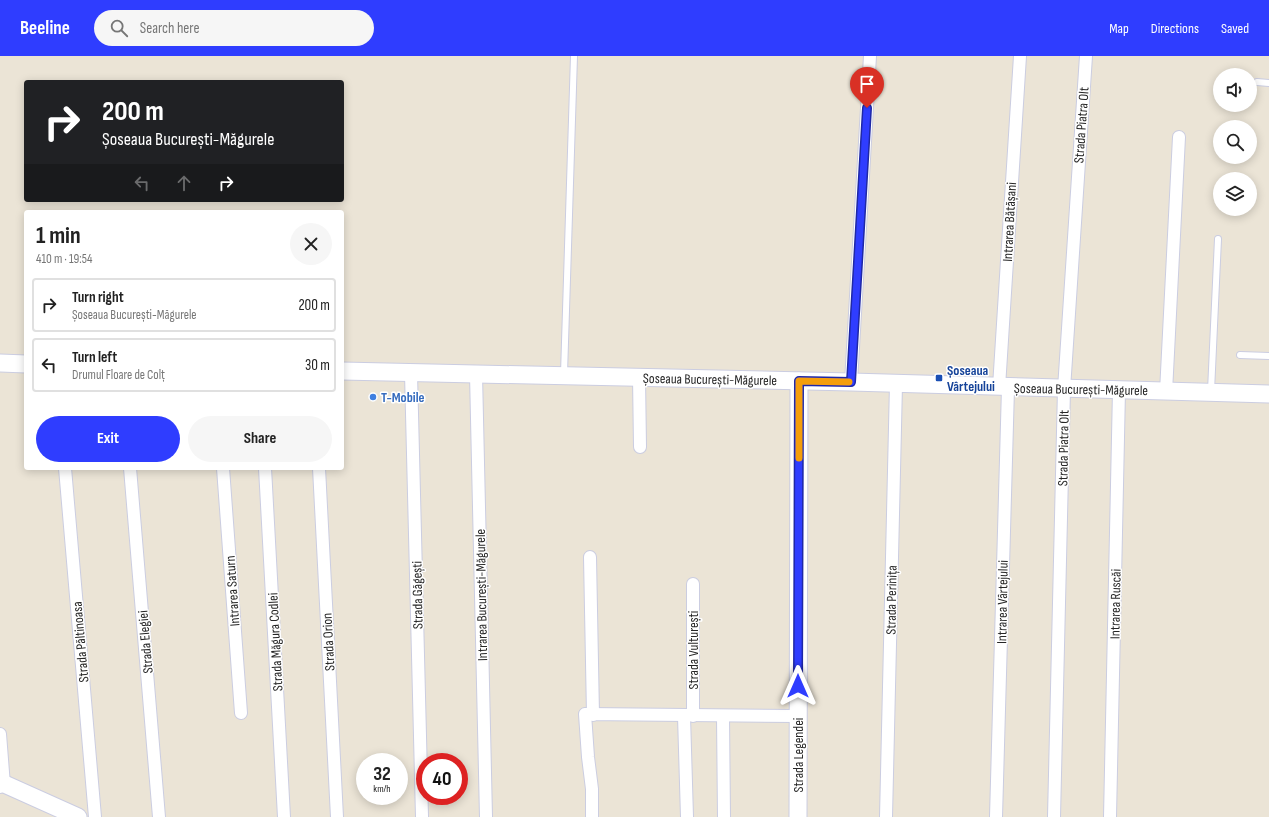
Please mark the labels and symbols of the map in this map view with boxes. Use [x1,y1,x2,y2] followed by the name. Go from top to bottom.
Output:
[850,67,884,108] pin
[1070,86,1093,164] street label: Strada Piatra Olt
[999,182,1020,262] street label: Intrarea Bătășani
[947,362,995,395] place label: Șoseaua Vârtejului
[643,370,777,389] street label: Șoseaua București-Măgurele
[934,373,944,383] marker: Șoseaua Vârtejului
[1014,380,1148,399] street label: Șoseaua București-Măgurele
[381,389,424,406] place label: T-Mobile
[368,392,378,402] marker: T-Mobile
[1054,410,1073,486] street label: Strada Piatra Olt
[472,529,491,661] street label: Intrarea București-Măgurele
[222,555,243,627] street label: Intrarea Saturn
[993,560,1012,644] street label: Intrarea Vârtejului
[408,561,427,629] street label: Strada Găgești
[882,565,901,635] street label: Strada Perinița
[1106,569,1125,639] street label: Intrarea Ruscăi
[264,592,287,692] street label: Strada Măgura Codlei
[68,601,92,683] street label: Strada Păltinoasa
[134,610,157,674] street label: Strada Elegiei
[685,611,702,689] street label: Strada Vulturești
[318,612,339,671] street label: Strada Orion
[777,665,819,707] position arrow
[790,718,807,792] street label: Strada Legendei
[416,753,468,805] speed limit sign: 40

